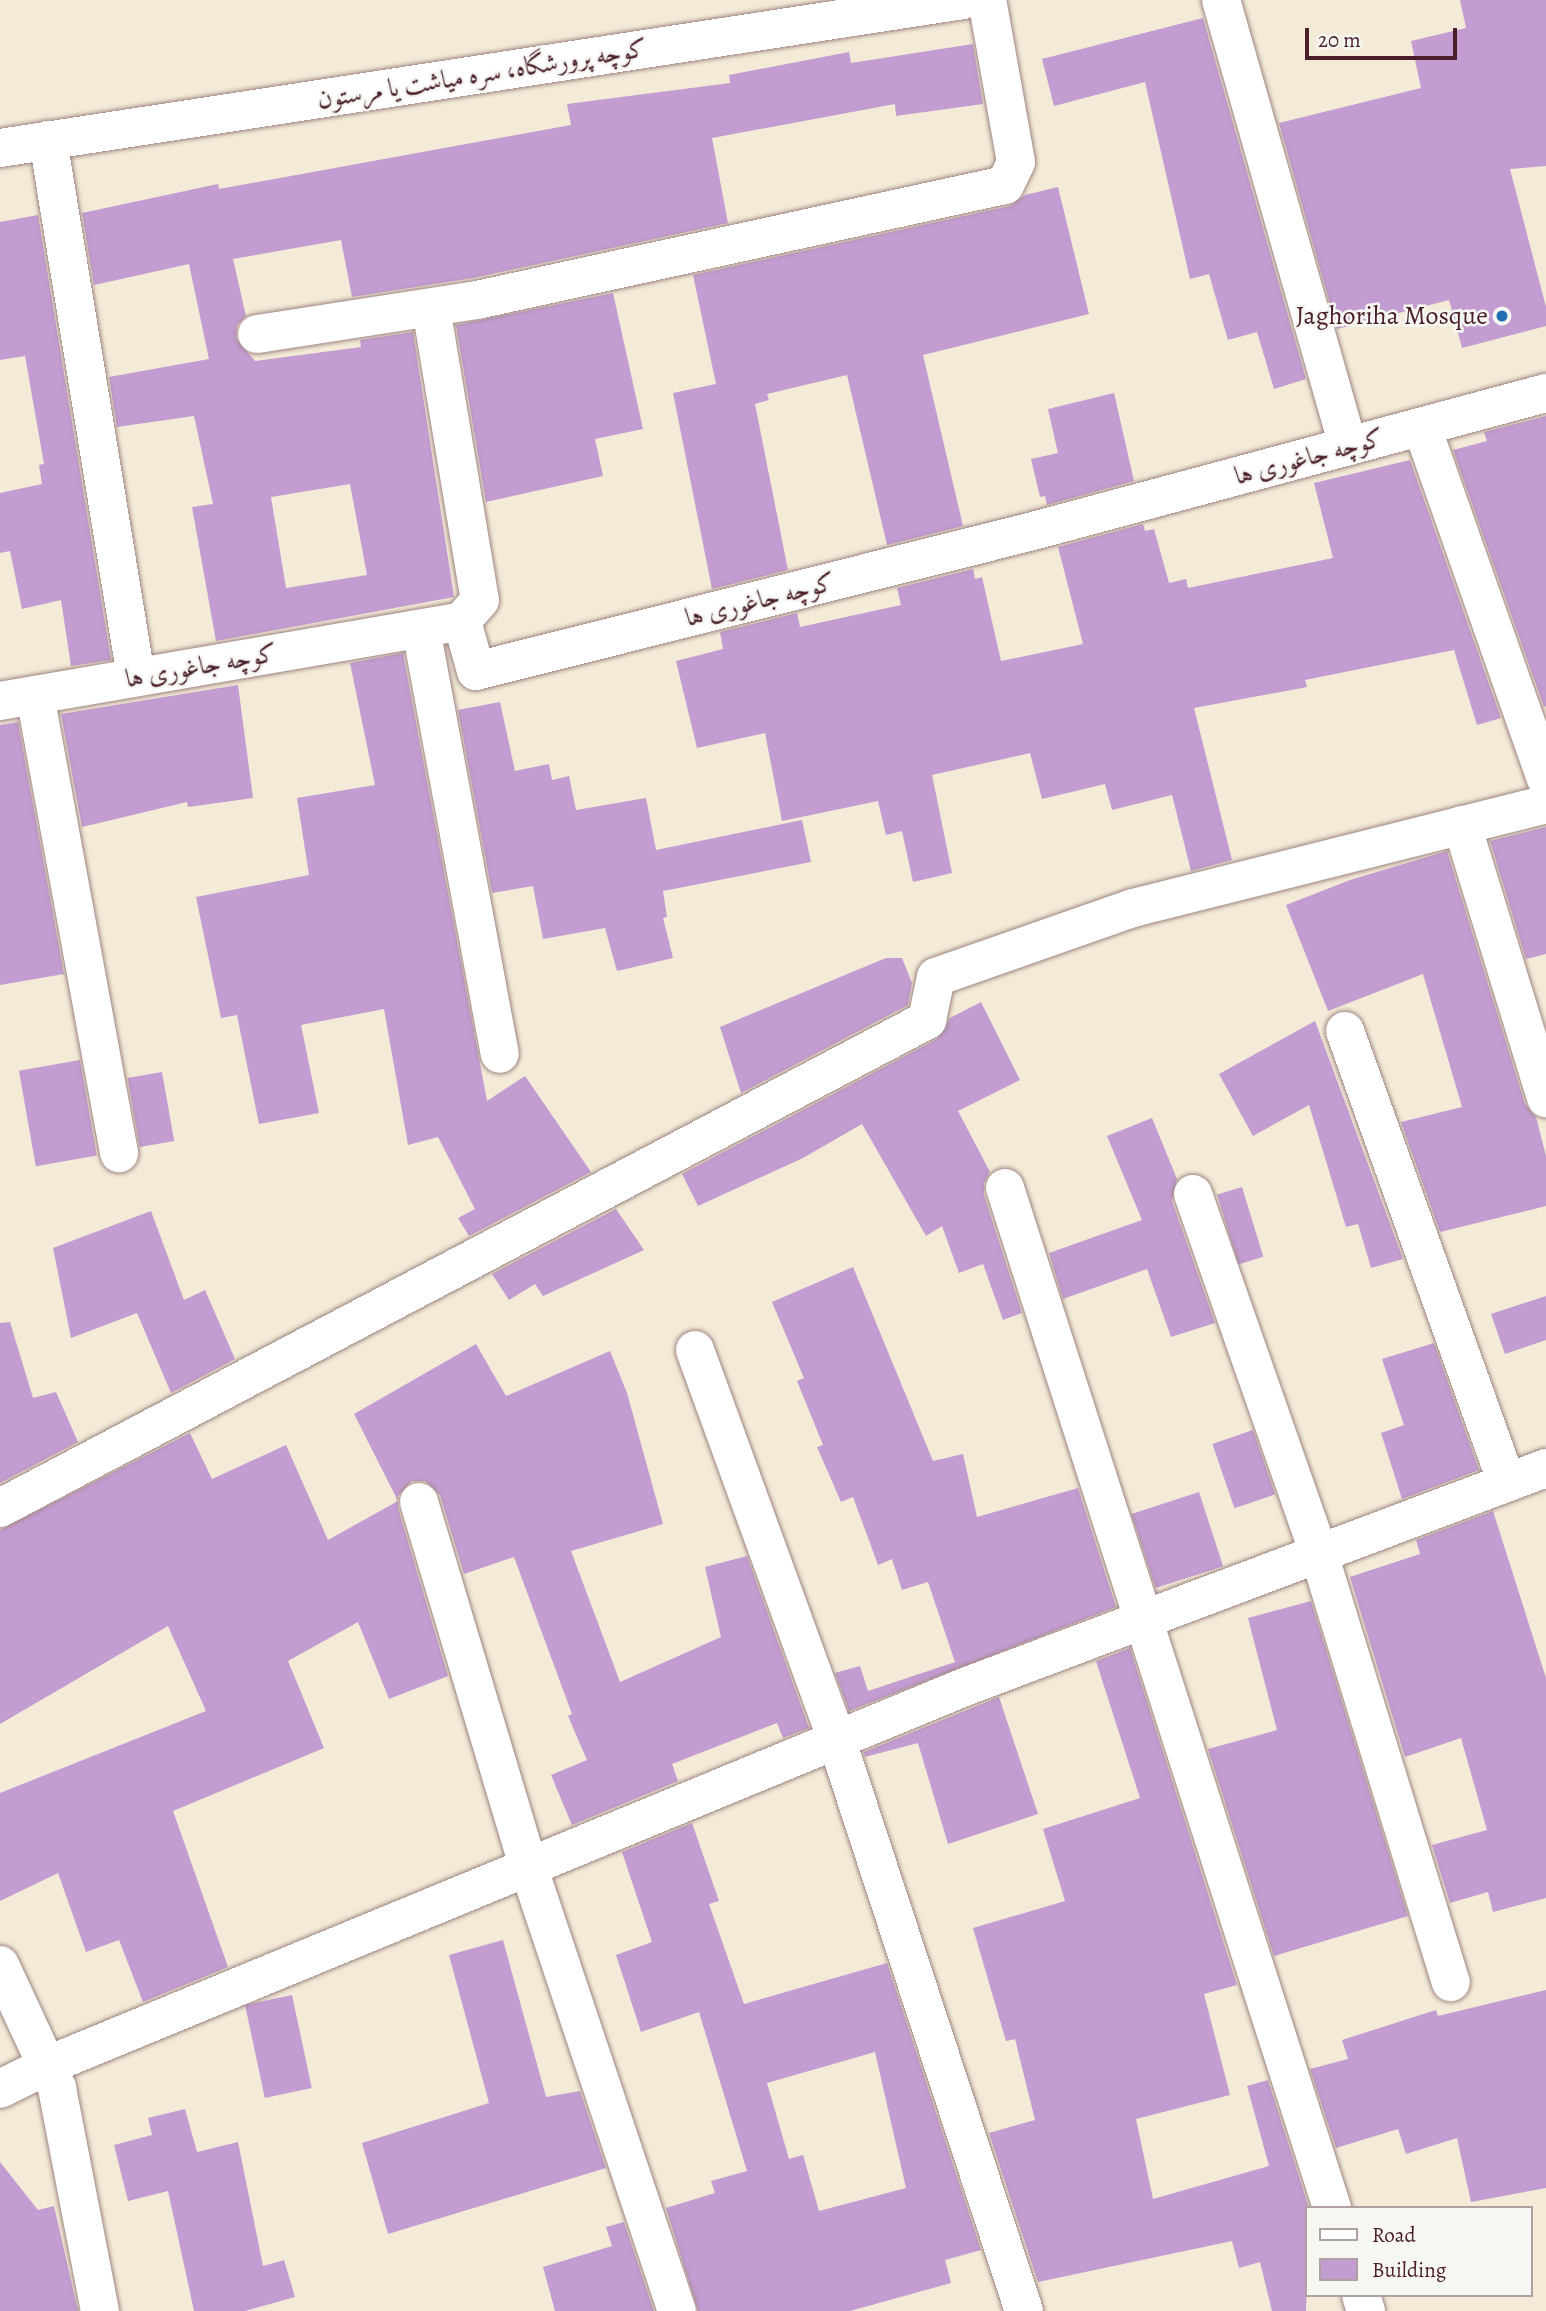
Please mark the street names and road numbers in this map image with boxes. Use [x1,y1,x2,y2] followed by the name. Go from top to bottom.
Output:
[315,33,649,115] street label: کوچه پرورشگاه، سره میاشت یا مرستون
[1231,422,1387,492] street label: کوچه جاغوری ها
[682,566,838,634] street label: کوچه جاغوری ها
[123,637,279,695] street label: کوچه جاغوری ها

